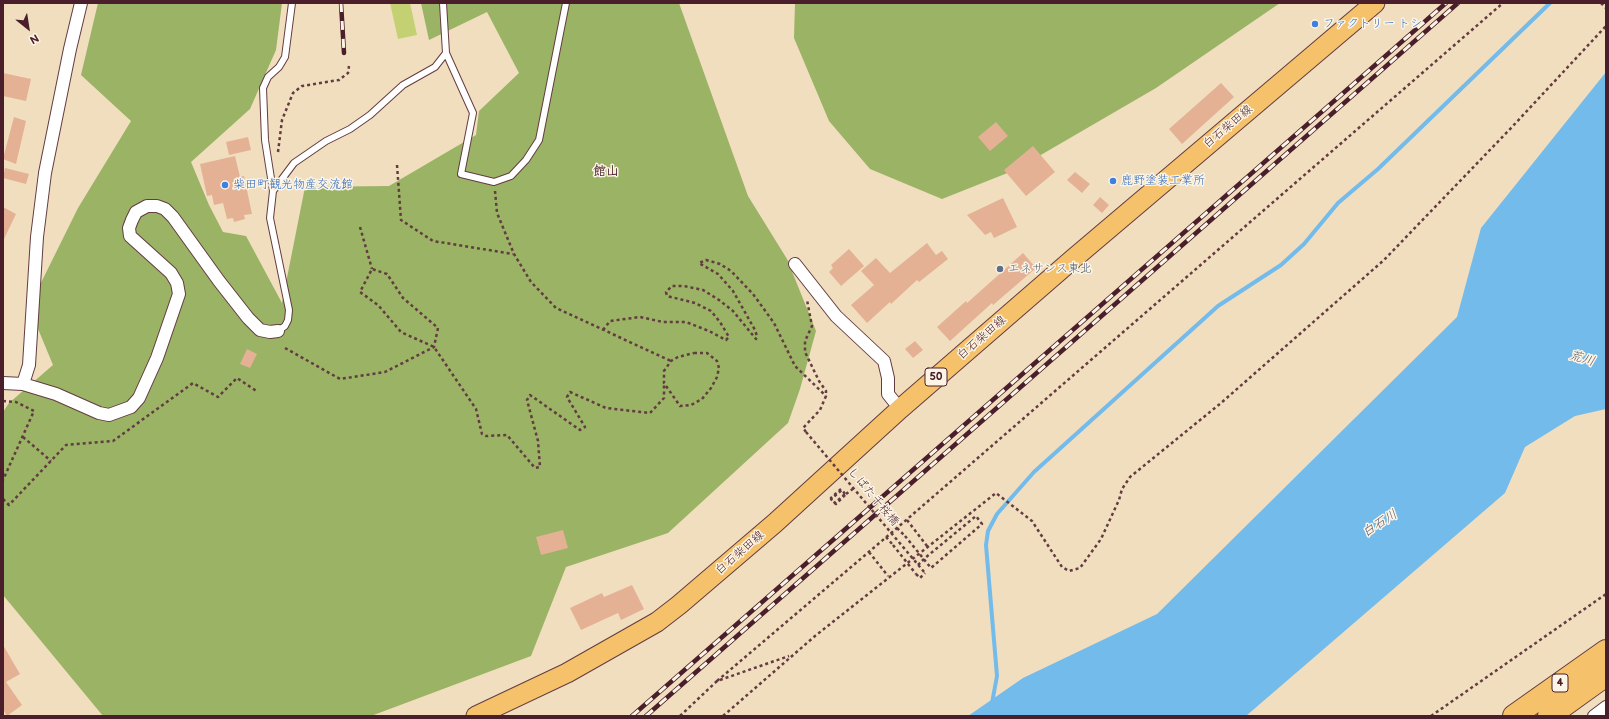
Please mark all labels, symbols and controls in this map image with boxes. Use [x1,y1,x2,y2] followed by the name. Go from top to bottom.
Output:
[8,8,48,48] north arrow
[1323,17,1422,31] place label: ファクトリー トシ
[1310,19,1320,29] marker: ファクトリー トシ
[27,31,41,47] text: N
[1200,102,1256,152] street label: 白石柴田線
[593,164,619,180] district label: 館山
[1121,174,1205,188] place label: 鹿野塗装工業所
[1108,176,1118,186] marker: 鹿野塗装工業所
[233,178,353,192] place label: 柴田町観光物産交流館
[220,180,230,190] marker: 柴田町観光物産交流館
[1008,262,1092,276] place label: エネサンス東北
[995,264,1005,274] marker: エネサンス東北
[955,313,1009,363] street label: 白石柴田線
[1567,348,1597,370] water label: 荒川
[925,368,947,386] road number: 50
[844,465,902,529] street label: しばた千桜橋
[1359,507,1401,541] water label: 白石川
[713,528,767,578] street label: 白石柴田線
[1552,674,1568,692] road number: 4

